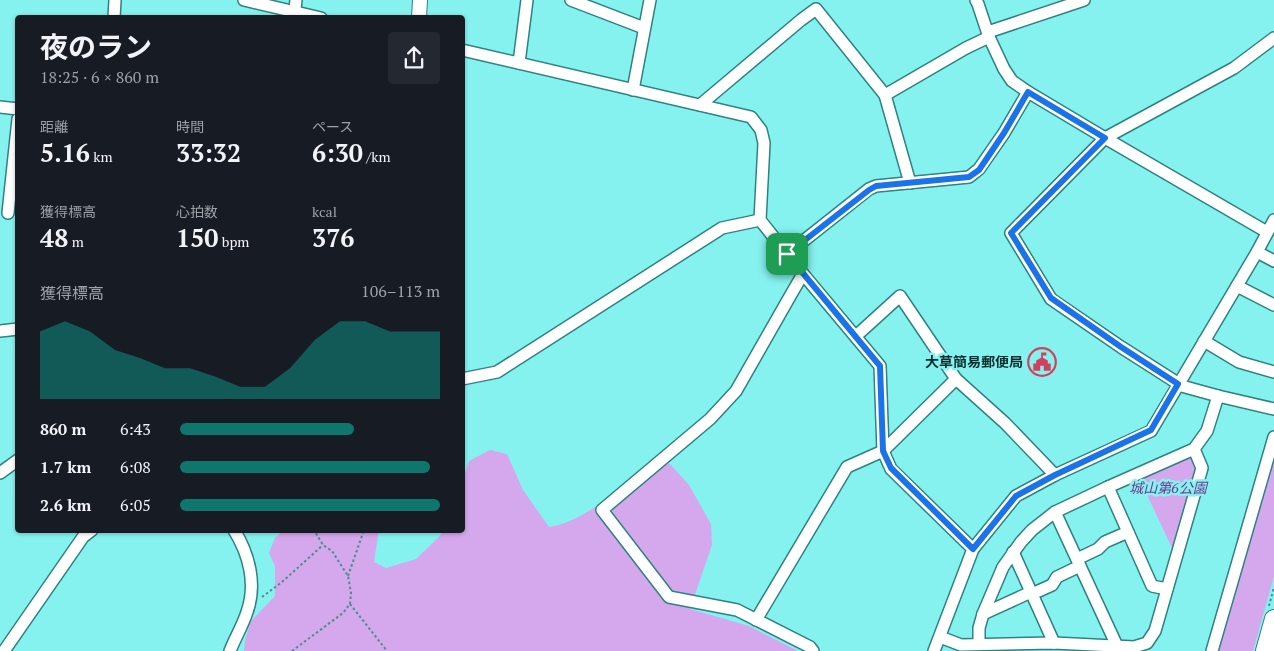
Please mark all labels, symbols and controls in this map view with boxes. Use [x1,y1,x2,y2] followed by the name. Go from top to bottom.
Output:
[40,28,152,65] text: 夜のラン
[388,32,440,84] button: share
[40,66,159,88] text: 18:25 · 6 × 860 m
[40,117,68,136] text: 距離
[176,117,204,136] text: 時間
[312,117,353,136] text: ペース
[40,136,90,169] text: 5.16
[176,136,241,169] text: 33:32
[312,136,363,169] text: 6:30
[90,147,113,166] text: km
[363,147,390,166] text: /km
[40,202,96,221] text: 獲得標高
[176,202,218,221] text: 心拍数
[312,202,337,221] text: kcal
[40,221,68,254] text: 48
[176,221,218,254] text: 150
[312,221,354,254] text: 376
[68,232,84,251] text: m
[218,232,249,251] text: bpm
[766,233,808,275] pin
[773,240,801,268] icon: arrive
[361,280,440,302] text: 106–113 m
[40,282,104,304] text: 獲得標高
[1027,347,1057,377] public building icon: 大草簡易郵便局
[925,352,1023,371] place label: 大草簡易郵便局
[40,418,86,440] text: 860 m
[120,418,151,440] text: 6:43
[40,456,91,478] text: 1.7 km
[120,456,151,478] text: 6:08
[1129,478,1209,497] park label: 城山第6公園
[40,494,91,516] text: 2.6 km
[120,494,151,516] text: 6:05

